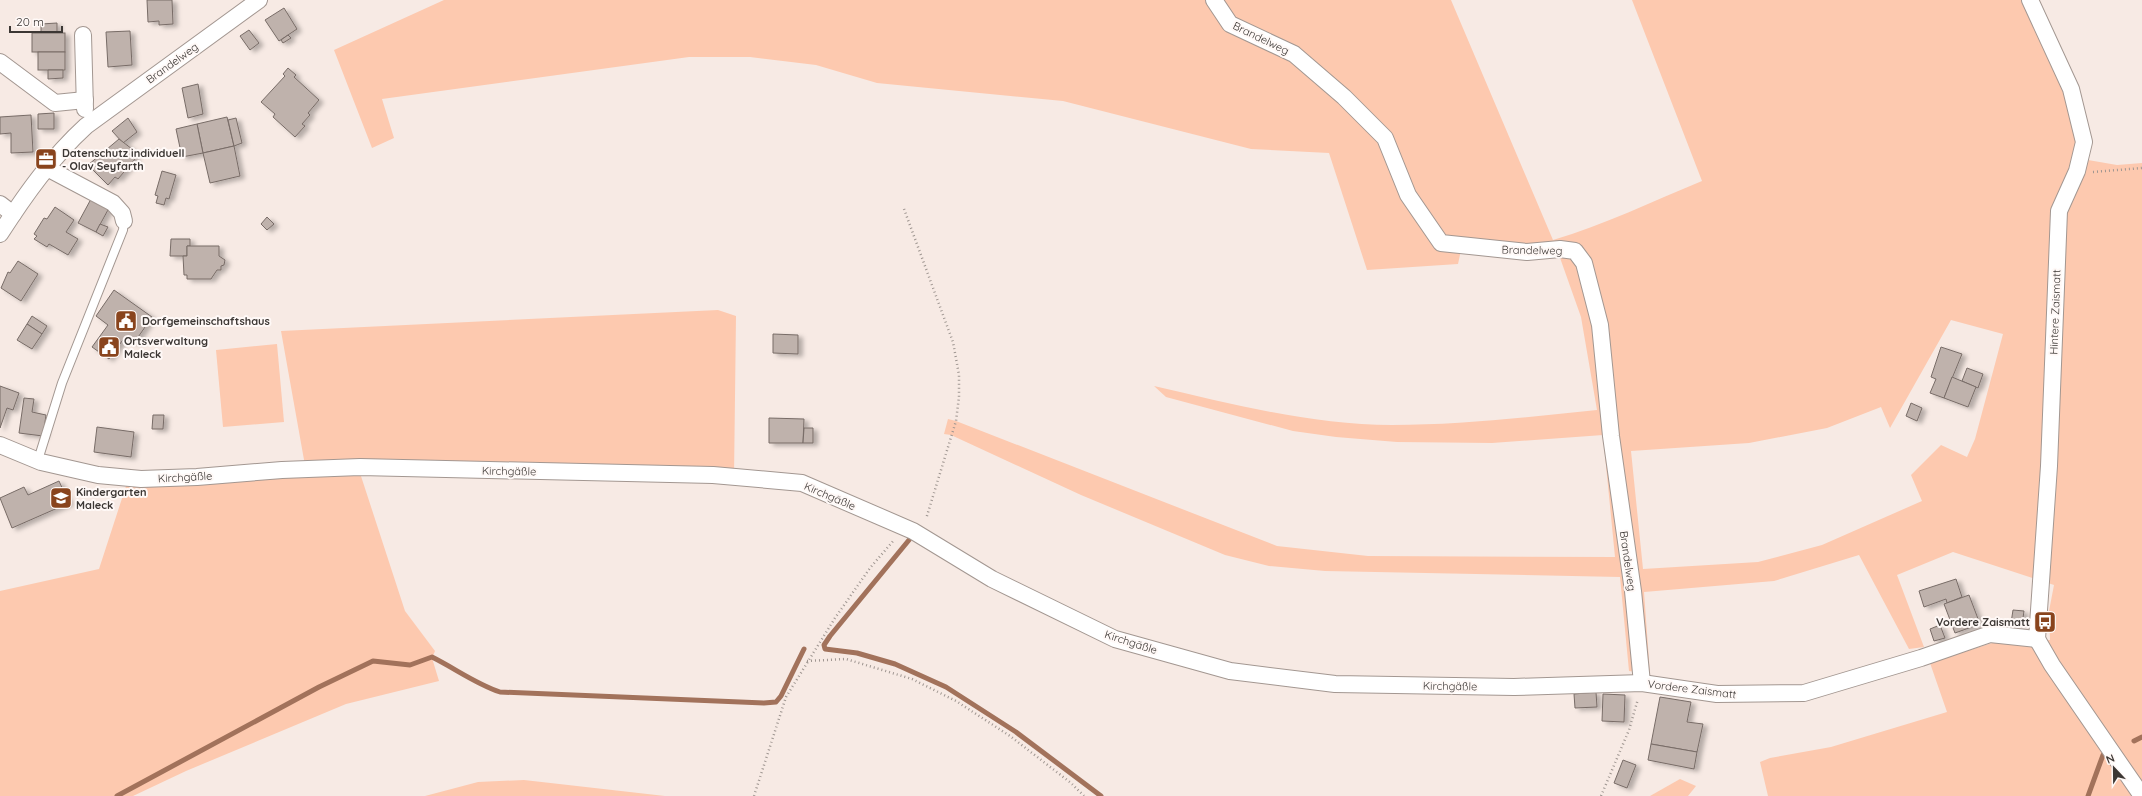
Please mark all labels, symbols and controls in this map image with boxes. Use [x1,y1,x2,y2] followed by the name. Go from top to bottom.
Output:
[10,8,62,34] scale bar
[16,14,44,29] text: 20 m
[1231,18,1291,58] street label: Brandelweg
[143,39,201,87] street label: Brandelweg
[33,146,59,172] office icon: Datenschutz individuell - Olav Seyfarth
[62,146,185,173] place label: Datenschutz individuell - Olav Seyfarth
[1501,242,1563,258] street label: Brandelweg
[2047,269,2063,355] street label: Hintere Zaismatt
[113,308,139,334] public building icon: Dorfgemeinschaftshaus
[142,314,270,328] place label: Dorfgemeinschaftshaus
[96,334,122,360] public building icon: Ortsverwaltung Maleck
[124,334,208,361] place label: Ortsverwaltung Maleck
[482,464,536,478] street label: Kirchgäßle
[157,469,213,485] street label: Kirchgäßle
[802,479,858,513] street label: Kirchgäßle
[48,485,74,511] school or university icon: Kindergarten Maleck
[76,485,147,512] place label: Kindergarten Maleck
[1617,530,1639,592] street label: Brandelweg
[2032,609,2058,635] bus stop icon: Vordere Zaismatt
[1936,615,2030,629] place label: Vordere Zaismatt
[1103,627,1159,657] street label: Kirchgäßle
[1647,677,1737,701] street label: Vordere Zaismatt
[1423,679,1477,693] street label: Kirchgäßle
[2094,748,2134,788] north arrow
[2104,751,2117,767] text: N

